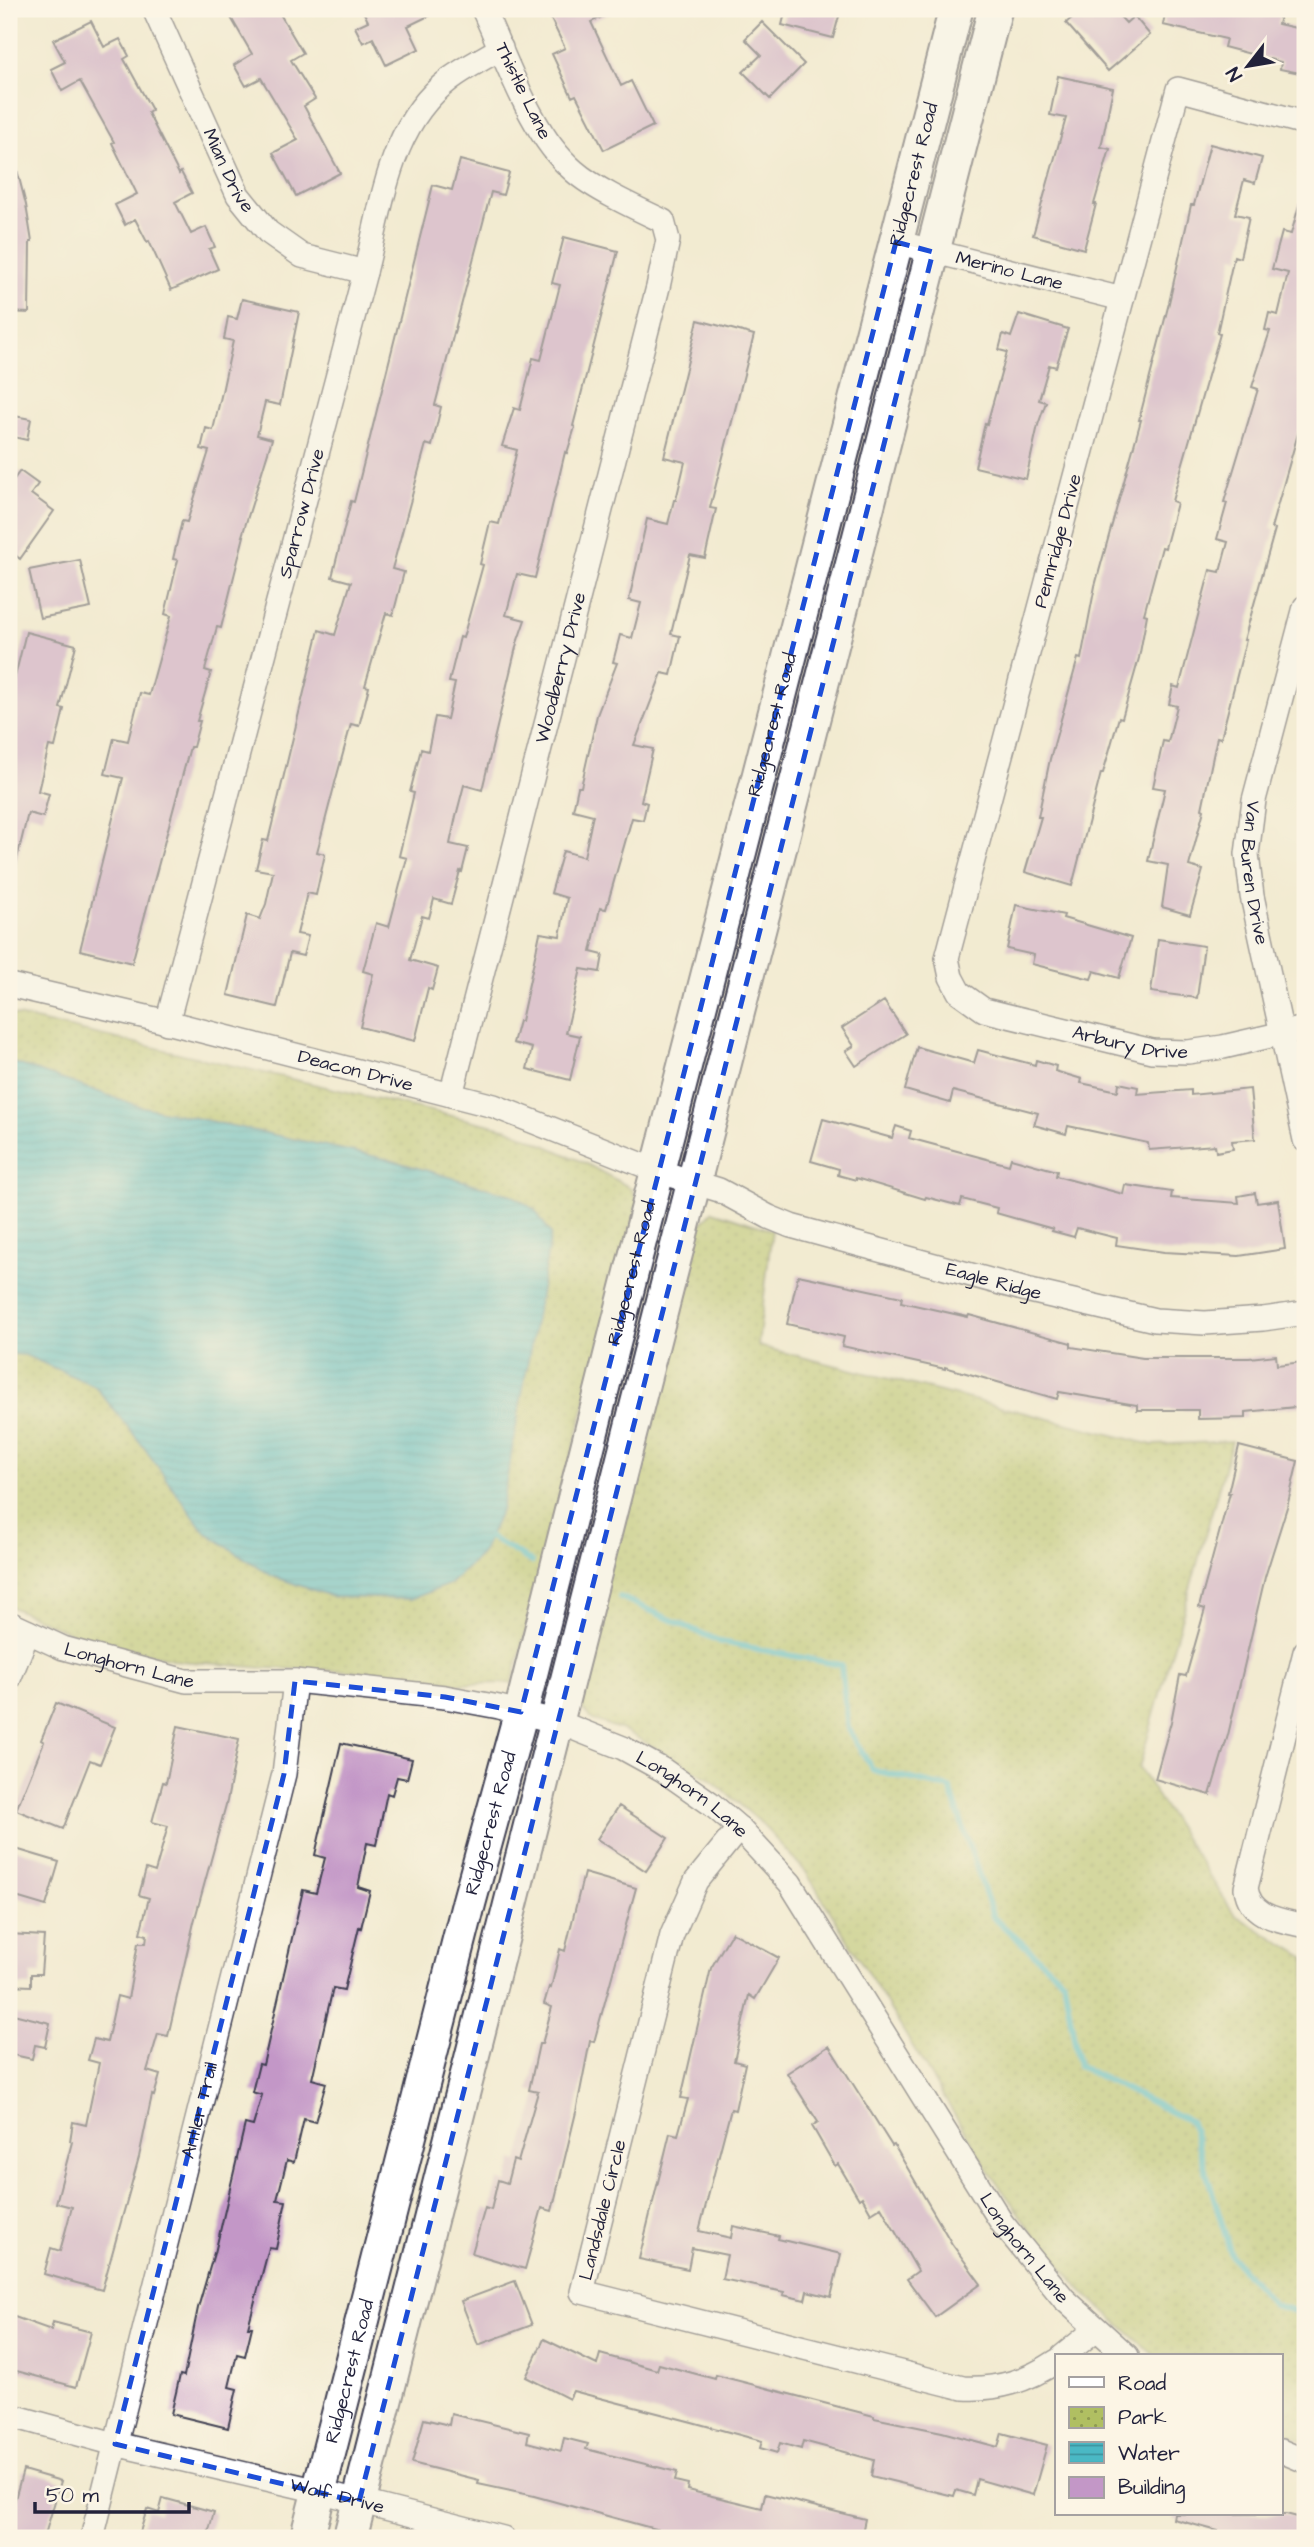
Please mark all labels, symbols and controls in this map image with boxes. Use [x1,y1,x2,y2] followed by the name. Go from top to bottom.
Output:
[1212,32,1282,102] north arrow
[488,38,558,144] street label: Thistle Lane
[1220,62,1249,86] text: N
[882,100,945,249] street label: Ridgecrest Road
[196,124,261,219] street label: Mian Drive
[953,244,1066,297] street label: Merino Lane
[271,446,331,581] street label: Sparrow Drive
[1027,471,1090,611] street label: Pennridge Drive
[528,589,593,746] street label: Woodberry Drive
[741,650,804,800] street label: Ridgecrest Road
[1233,799,1276,947] street label: Van Buren Drive
[1070,1019,1188,1065] street label: Arbury Drive
[295,1043,416,1098] street label: Deacon Drive
[600,1198,663,1348] street label: Ridgecrest Road
[943,1255,1044,1307] street label: Eagle Ridge
[61,1635,194,1695] street label: Longhorn Lane
[631,1744,755,1844] street label: Longhorn Lane
[458,1748,523,1898] street label: Ridgecrest Road
[174,2059,225,2161] street label: Antler Trail
[572,2137,634,2283] street label: Landsdale Circle
[973,2188,1076,2309] street label: Longhorn Lane
[318,2296,381,2446] street label: Ridgecrest Road
[1055,2354,1282,2516] legend
[1118,2369,1166,2398] text: Road
[1118,2403,1167,2432] text: Park
[1118,2439,1180,2468] text: Water
[35,2470,189,2514] scale bar
[287,2471,387,2521] street label: Wolf Drive
[1118,2473,1186,2504] text: Building
[46,2481,100,2510] text: 50 m

